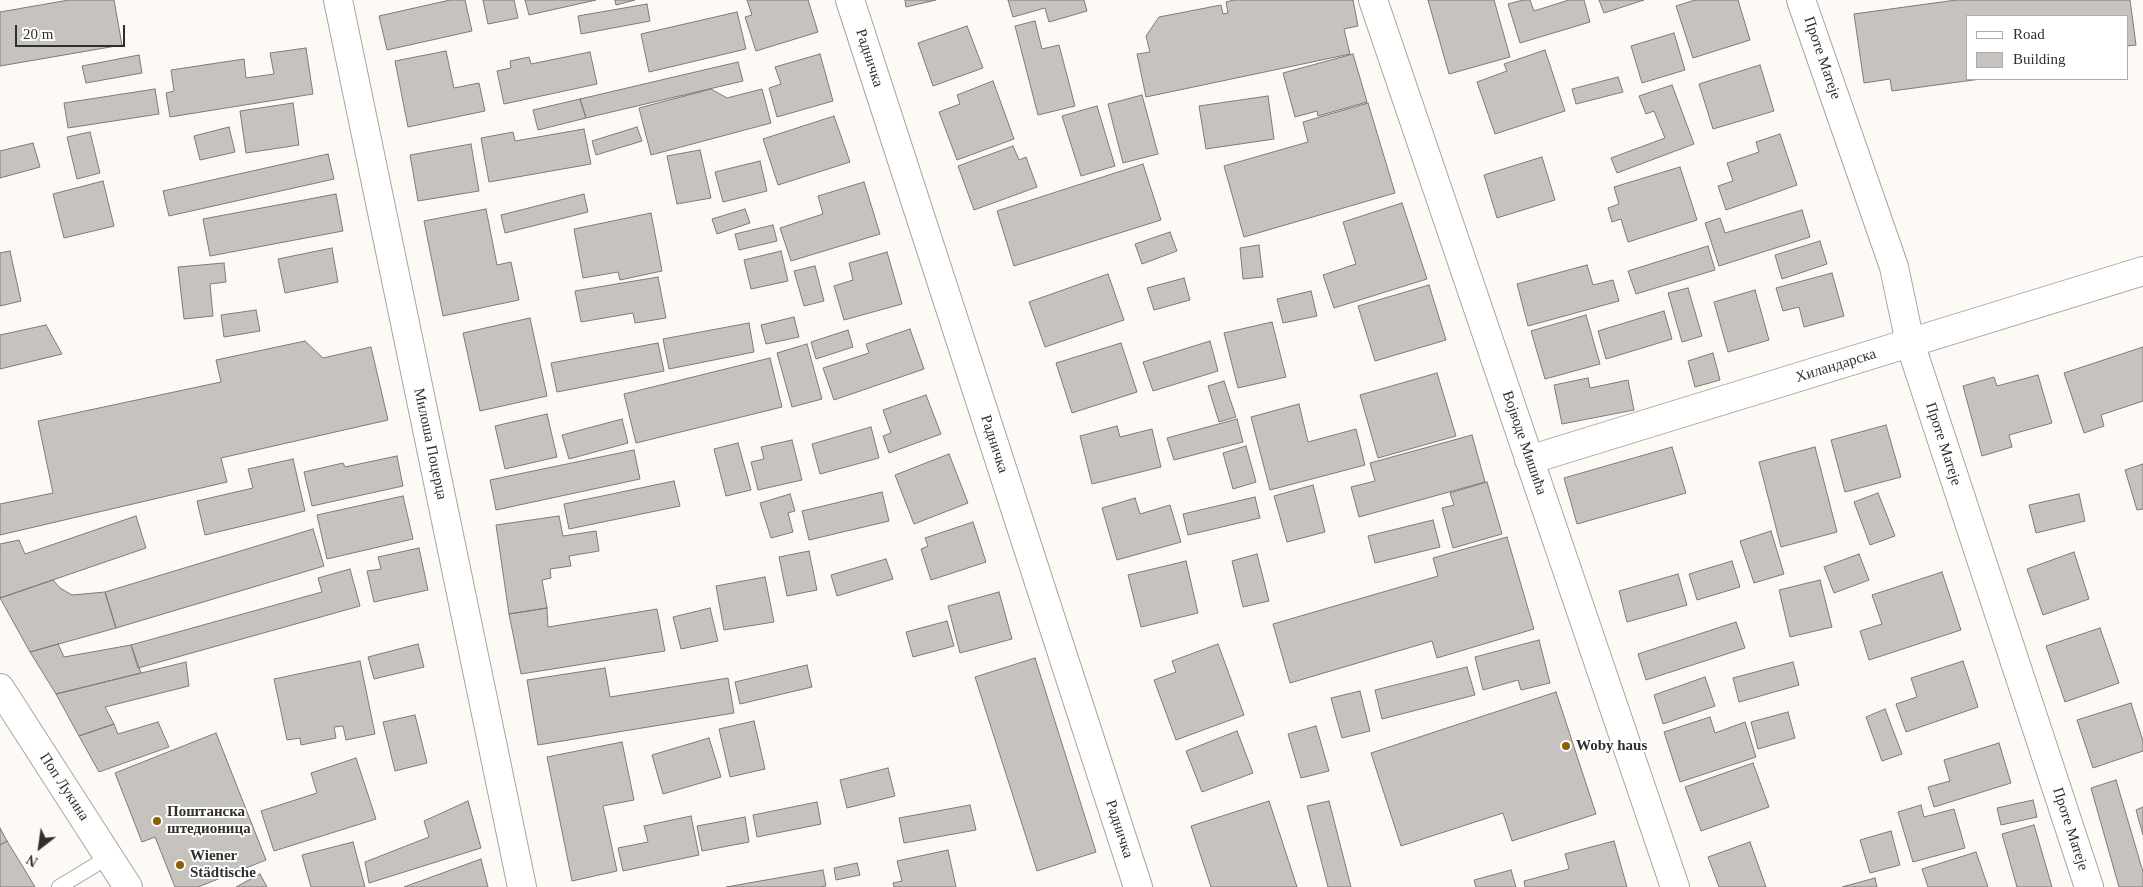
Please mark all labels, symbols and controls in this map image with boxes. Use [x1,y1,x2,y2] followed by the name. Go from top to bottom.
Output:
[1799,14,1845,102] street label: Проте Матеје
[18,15,128,47] scale bar
[1966,15,2128,80] legend
[23,26,53,42] text: 20 m
[2013,26,2045,42] text: Road
[851,27,887,89] street label: Радничка
[2013,51,2066,67] text: Building
[1794,345,1878,387] street label: Хиландарска
[409,387,451,501] street label: Милоша Поцерца
[1498,389,1550,497] street label: Војводе Мишића
[1921,400,1965,488] street label: Проте Матеје
[976,413,1012,475] street label: Радничка
[1576,737,1647,755] place label: Woby haus
[1560,740,1572,752] marker: Woby haus
[35,750,93,824] street label: Поп Лукина
[2048,785,2092,873] street label: Проте Матеје
[1101,798,1137,860] street label: Радничка
[167,803,251,838] place label: Поштанска штедионица
[151,815,163,827] marker: Поштанска штедионица
[15,822,65,872] north arrow
[190,847,256,882] place label: Wiener Städtische
[24,851,40,869] text: N
[174,859,186,871] marker: Wiener Städtische

